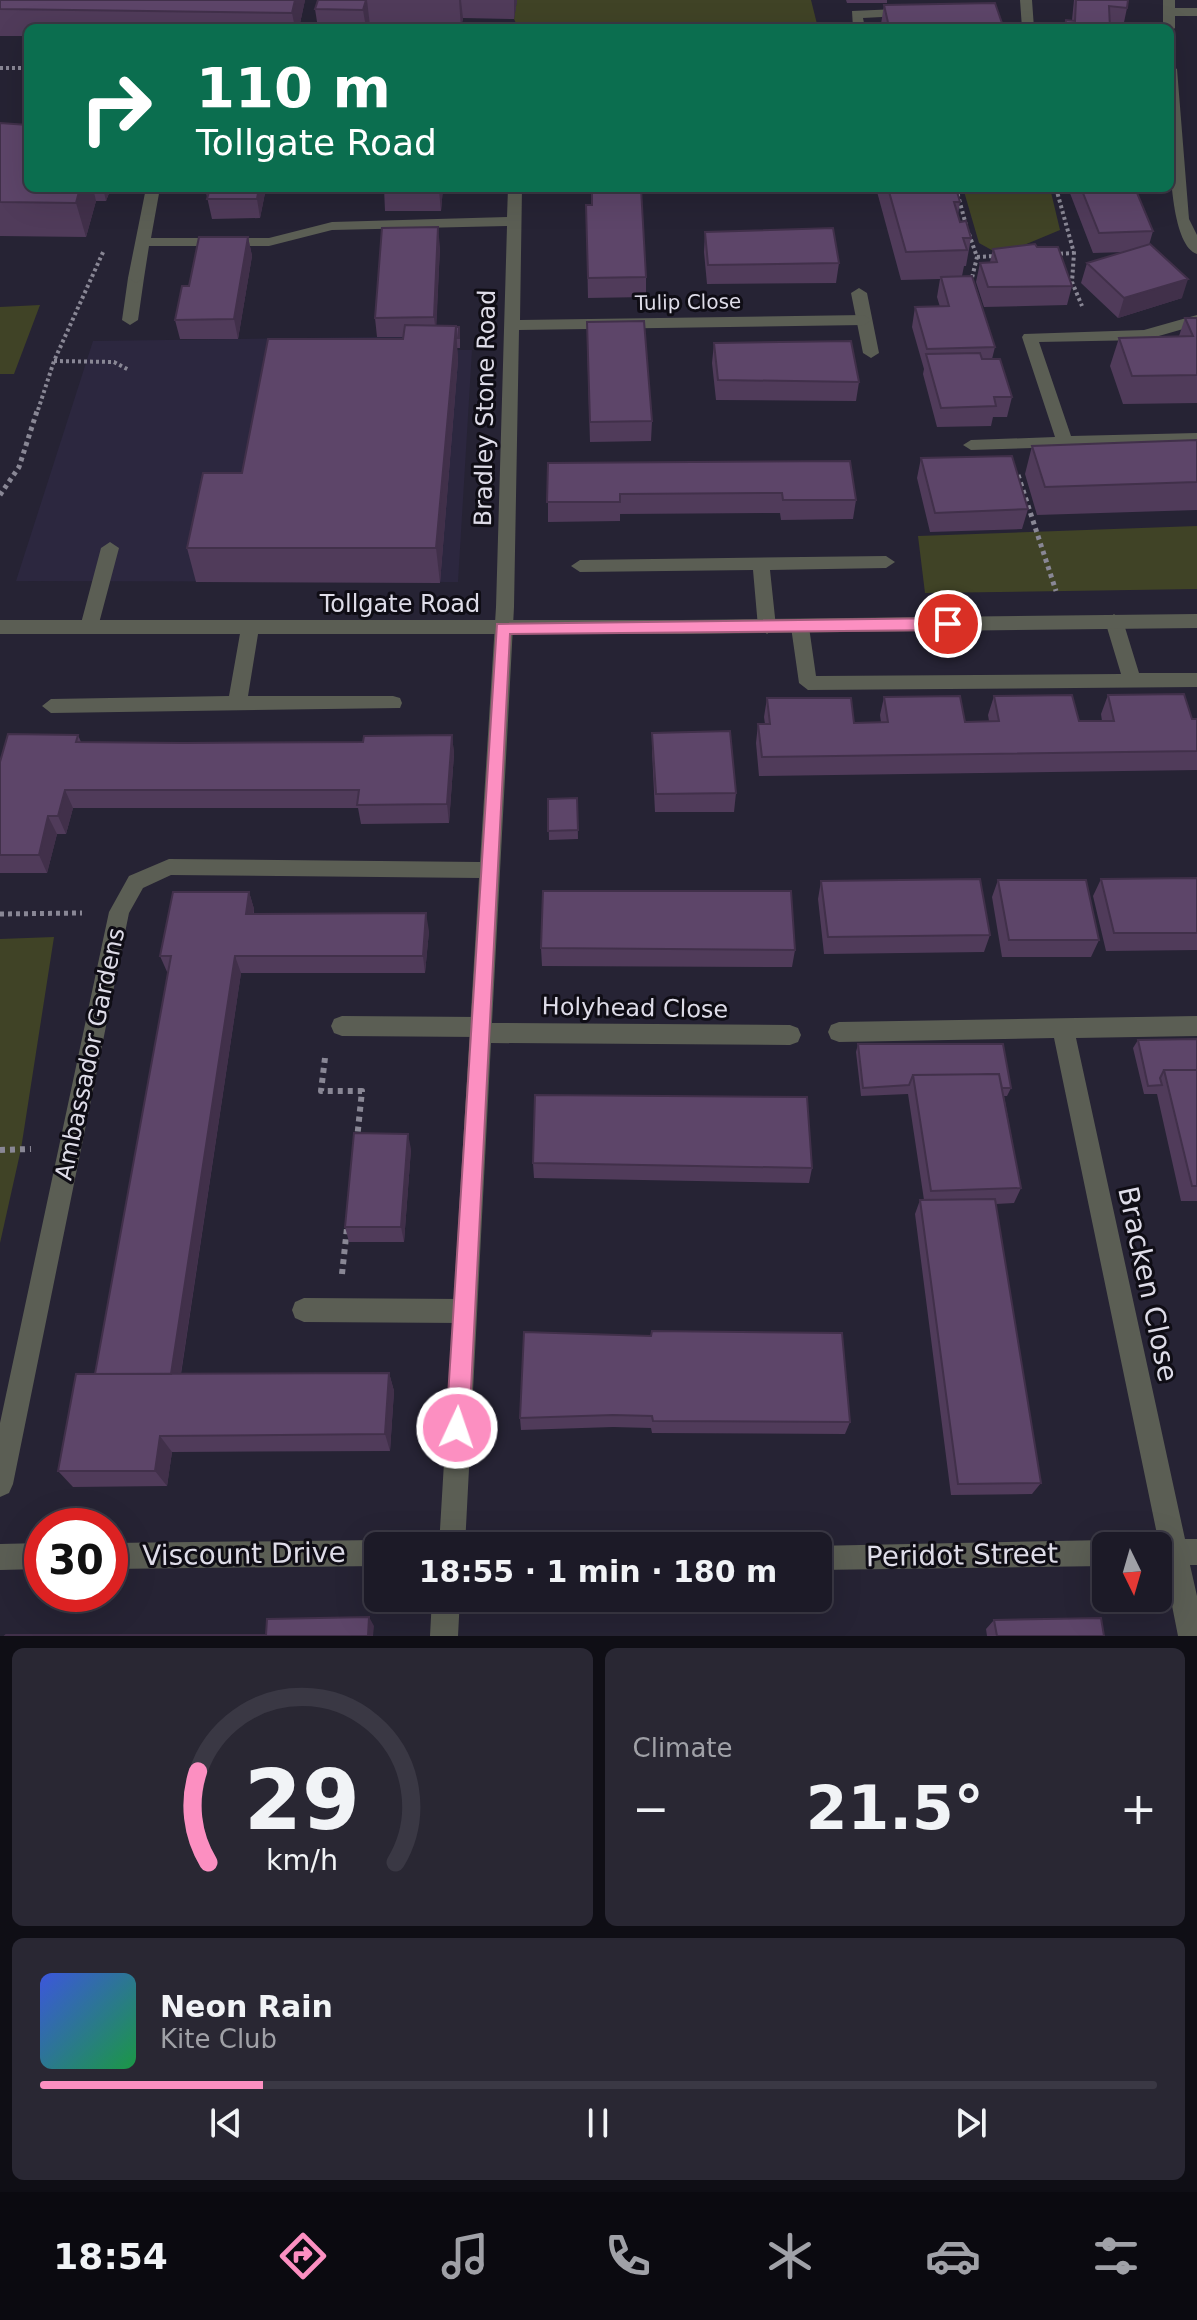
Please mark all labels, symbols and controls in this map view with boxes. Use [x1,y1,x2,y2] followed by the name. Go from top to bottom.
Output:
[196,55,391,120] text: 110 m
[64,56,168,160] icon: right
[196,122,437,163] text: Tollgate Road
[469,289,501,527] street label: Bradley Stone Road
[634,289,741,315] street label: Tulip Close
[319,590,480,618] street label: Tollgate Road
[914,590,982,658] pin
[926,602,970,646] icon: arrive
[50,925,130,1183] street label: Ambassador Gardens
[542,992,728,1024] street label: Holyhead Close
[1111,1183,1185,1385] street label: Bracken Close
[415,1386,499,1470] position arrow
[24,1508,128,1612] speed limit sign: 30
[1092,1532,1172,1612] north arrow
[1092,1532,1172,1612] map controls
[142,1536,346,1572] street label: Viscount Drive
[866,1537,1058,1573] street label: Peridot Street
[419,1554,777,1589] text: 18:55 · 1 min · 180 m
[633,1733,733,1763] text: Climate
[244,1752,360,1849] text: 29
[806,1773,984,1843] text: 21.5°
[633,1783,669,1834] text: −
[1120,1783,1157,1834] text: +
[266,1843,338,1877] text: km/h
[160,1989,333,2024] text: Neon Rain
[160,2024,277,2054] text: Kite Club
[204,2101,248,2145] icon: previous
[576,2101,620,2145] icon: pause
[949,2101,993,2145] icon: next
[275,2228,331,2284] icon: directions
[437,2228,493,2284] icon: music
[600,2228,656,2284] icon: phone
[762,2228,818,2284] icon: climate
[925,2228,981,2284] icon: car
[1088,2228,1144,2284] icon: filters
[53,2236,168,2277] text: 18:54

